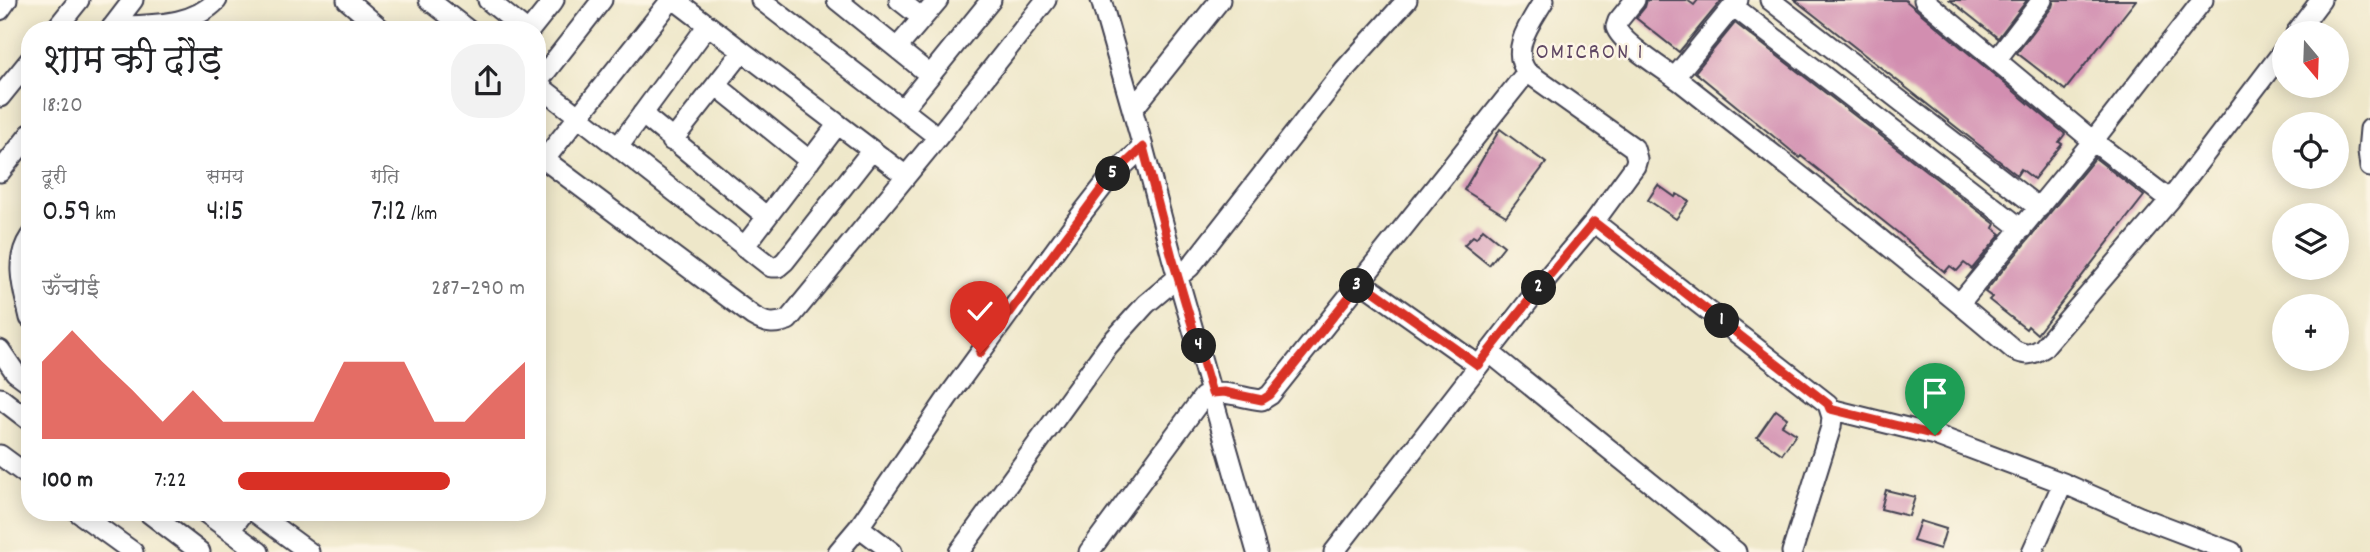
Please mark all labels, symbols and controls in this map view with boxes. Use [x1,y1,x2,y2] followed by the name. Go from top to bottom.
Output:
[2272,21,2348,98] north arrow
[2272,21,2349,371] map controls
[42,36,222,91] text: शाम की दौड़
[1535,37,1645,70] district label: OMICRON 1
[451,44,525,118] button: share
[42,90,83,123] text: 18:20
[2272,112,2349,189] button: locate
[1096,156,1130,192] pin: 5
[1108,160,1117,187] text: 5
[42,165,67,192] text: दूरी
[206,165,244,192] text: समय
[371,165,399,192] text: गति
[42,192,91,235] text: 0.59
[206,192,244,235] text: 4:15
[371,192,407,235] text: 7:12
[91,202,116,229] text: km
[407,202,437,229] text: /km
[2272,203,2349,280] button: layers
[1340,268,1374,304] pin: 3
[1522,270,1556,306] pin: 2
[1352,272,1361,299] text: 3
[42,273,100,306] text: ऊँचाई
[431,273,525,306] text: 287–290 m
[1534,274,1543,301] text: 2
[950,281,1010,353] pin
[961,292,999,330] icon: check
[2272,294,2349,371] button: +
[1704,304,1740,338] pin: 1
[1719,307,1724,334] text: 1
[1182,328,1216,364] pin: 4
[1195,332,1202,359] text: 4
[1905,363,1965,435] pin
[1916,374,1954,412] icon: arrive
[42,465,93,498] text: 100 m
[154,465,187,498] text: 7:22

